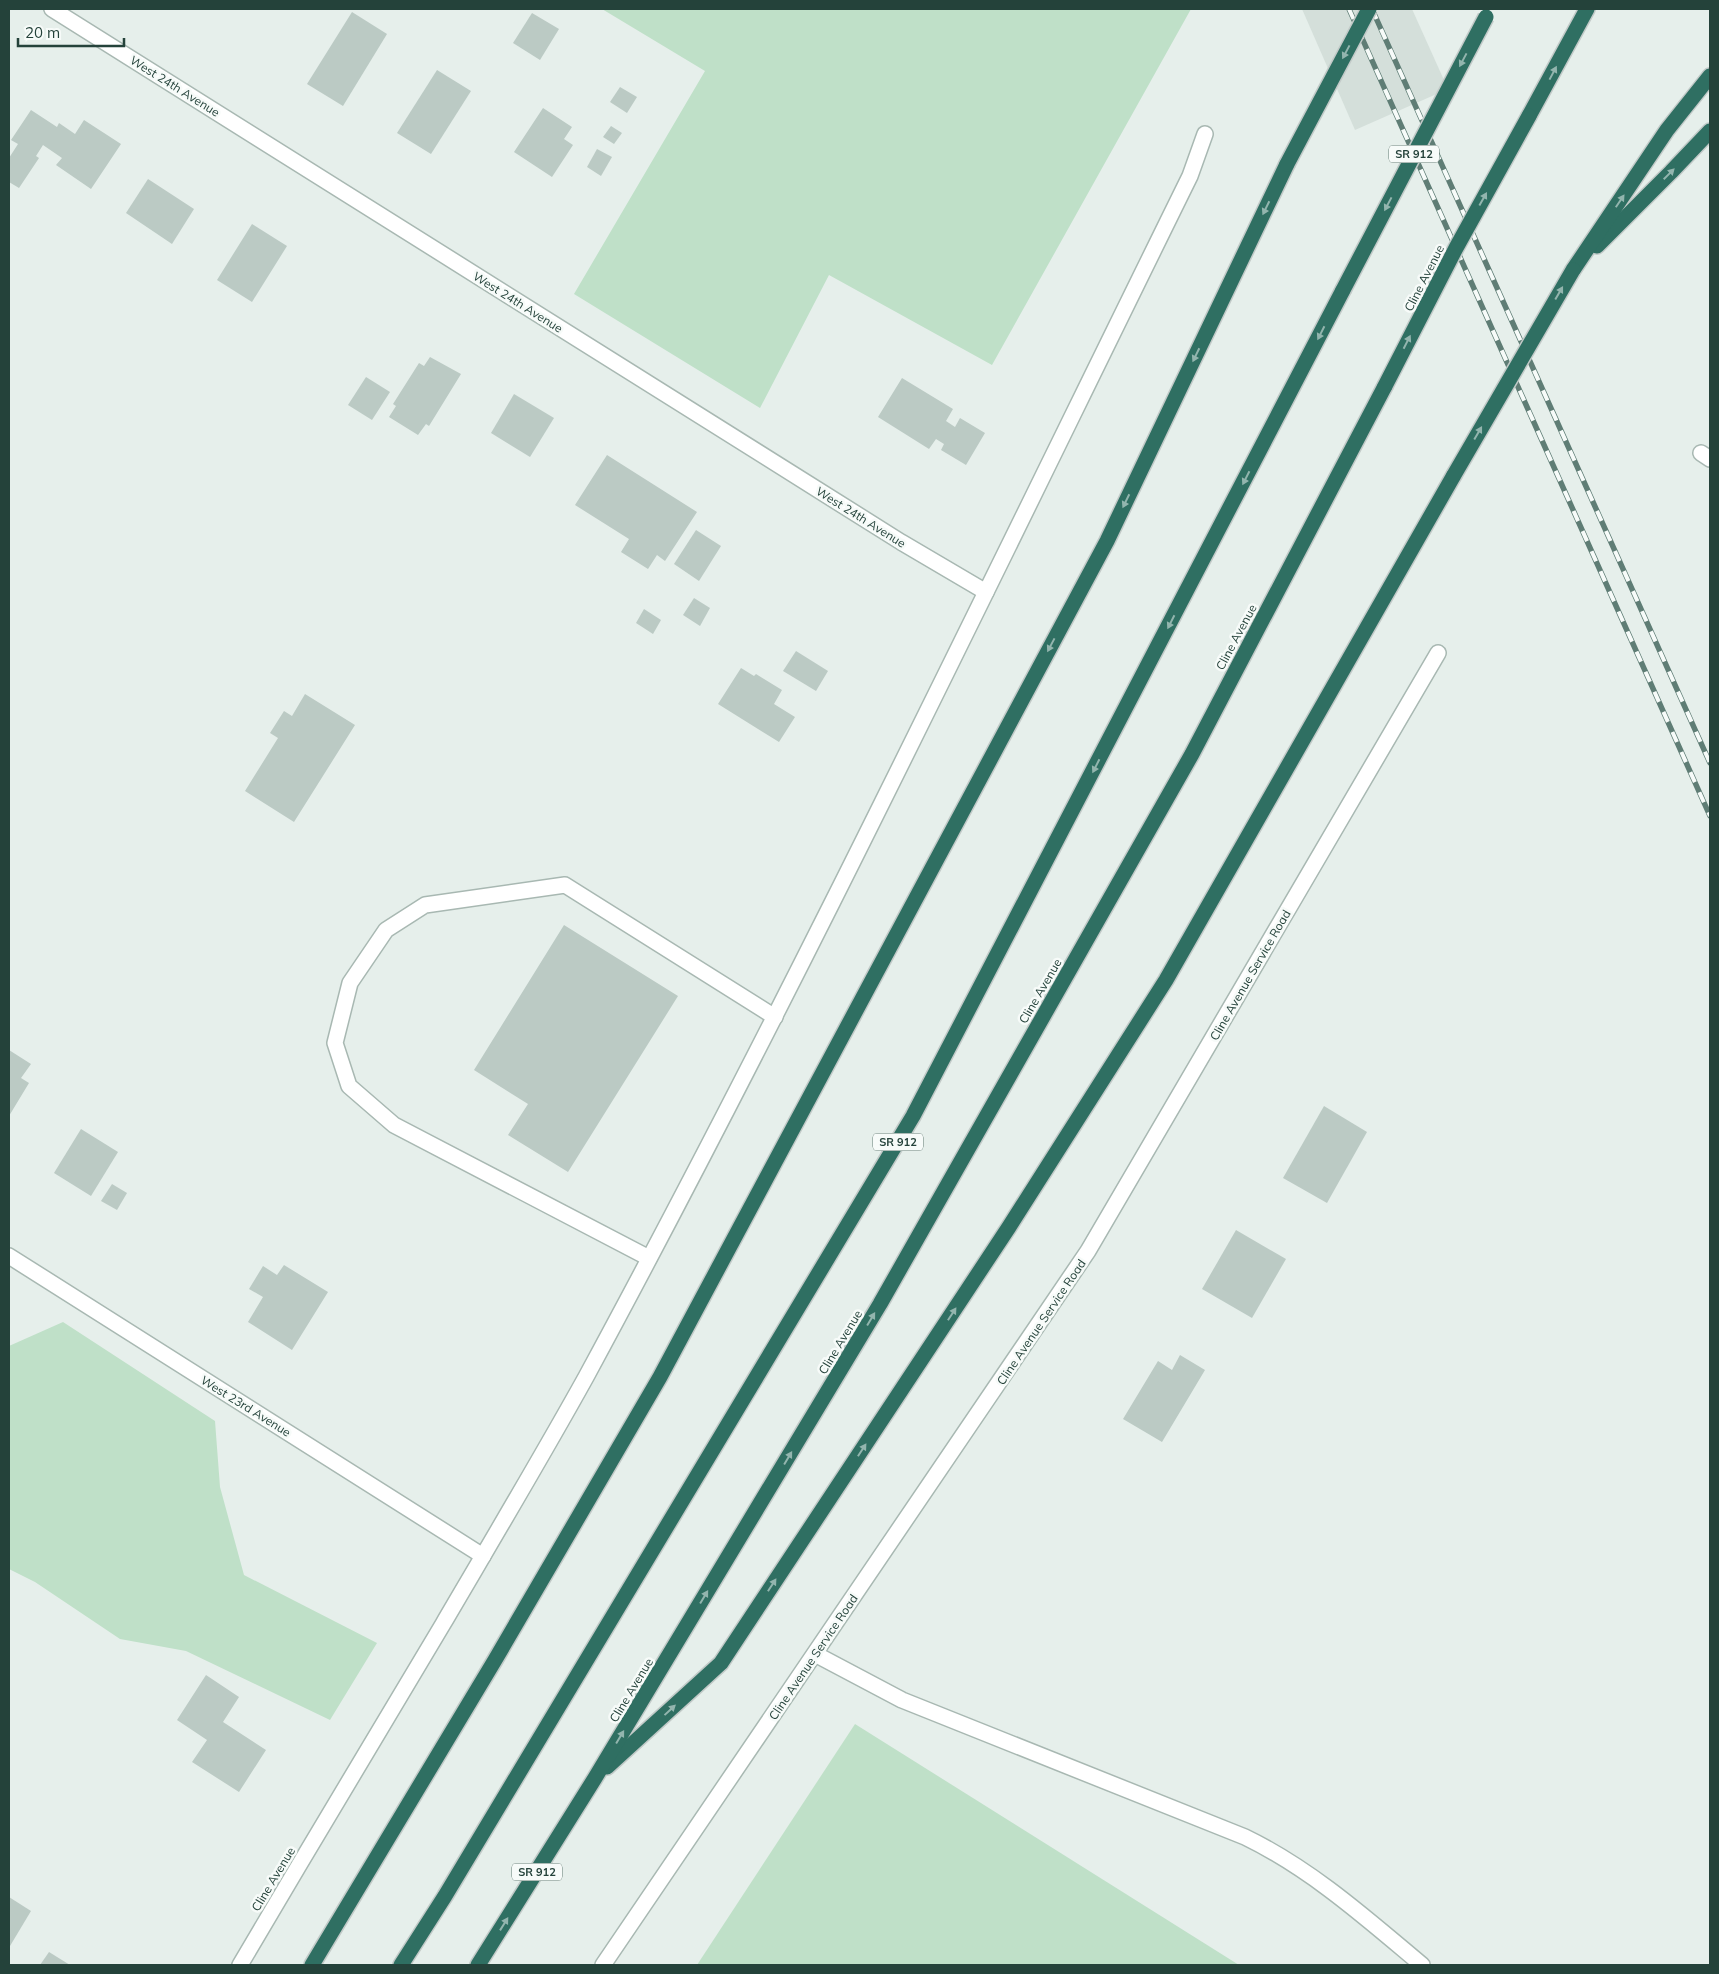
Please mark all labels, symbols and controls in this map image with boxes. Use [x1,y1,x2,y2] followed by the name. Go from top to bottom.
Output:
[18,15,124,47] scale bar
[25,23,60,42] text: 20 m
[1342,45,1350,59] one-way arrow
[127,52,223,120] street label: West 24th Avenue
[1459,53,1467,67] one-way arrow
[1548,67,1557,80] one-way arrow
[1389,146,1439,162] road number: SR 912
[1663,168,1675,180] one-way arrow
[1479,192,1488,205] one-way arrow
[1615,194,1624,207] one-way arrow
[1384,197,1392,211] one-way arrow
[1262,201,1270,215] one-way arrow
[1401,242,1447,314] street label: Cline Avenue
[470,268,566,336] street label: West 24th Avenue
[1555,286,1564,299] one-way arrow
[1316,327,1325,340] one-way arrow
[1403,335,1411,350] one-way arrow
[1192,348,1200,362] one-way arrow
[1474,426,1482,441] one-way arrow
[1242,470,1250,485] one-way arrow
[813,483,909,551] street label: West 24th Avenue
[1121,494,1129,508] one-way arrow
[1212,602,1260,672] street label: Cline Avenue
[1167,614,1175,629] one-way arrow
[1046,639,1055,652] one-way arrow
[1092,759,1100,773] one-way arrow
[1206,907,1294,1043] street label: Cline Avenue Service Road
[1015,956,1065,1026] street label: Cline Avenue
[873,1134,923,1150] road number: SR 912
[993,1256,1089,1388] street label: Cline Avenue Service Road
[815,1307,865,1377] street label: Cline Avenue
[947,1307,956,1321] one-way arrow
[867,1312,876,1325] one-way arrow
[198,1372,294,1440] street label: West 23rd Avenue
[857,1443,867,1456] one-way arrow
[783,1451,792,1464] one-way arrow
[768,1579,777,1592] one-way arrow
[700,1591,709,1604] one-way arrow
[765,1591,861,1723] street label: Cline Avenue Service Road
[606,1655,656,1725] street label: Cline Avenue
[663,1704,675,1716] one-way arrow
[616,1730,625,1743] one-way arrow
[248,1844,298,1914] street label: Cline Avenue
[512,1864,562,1880] road number: SR 912
[500,1917,509,1930] one-way arrow

